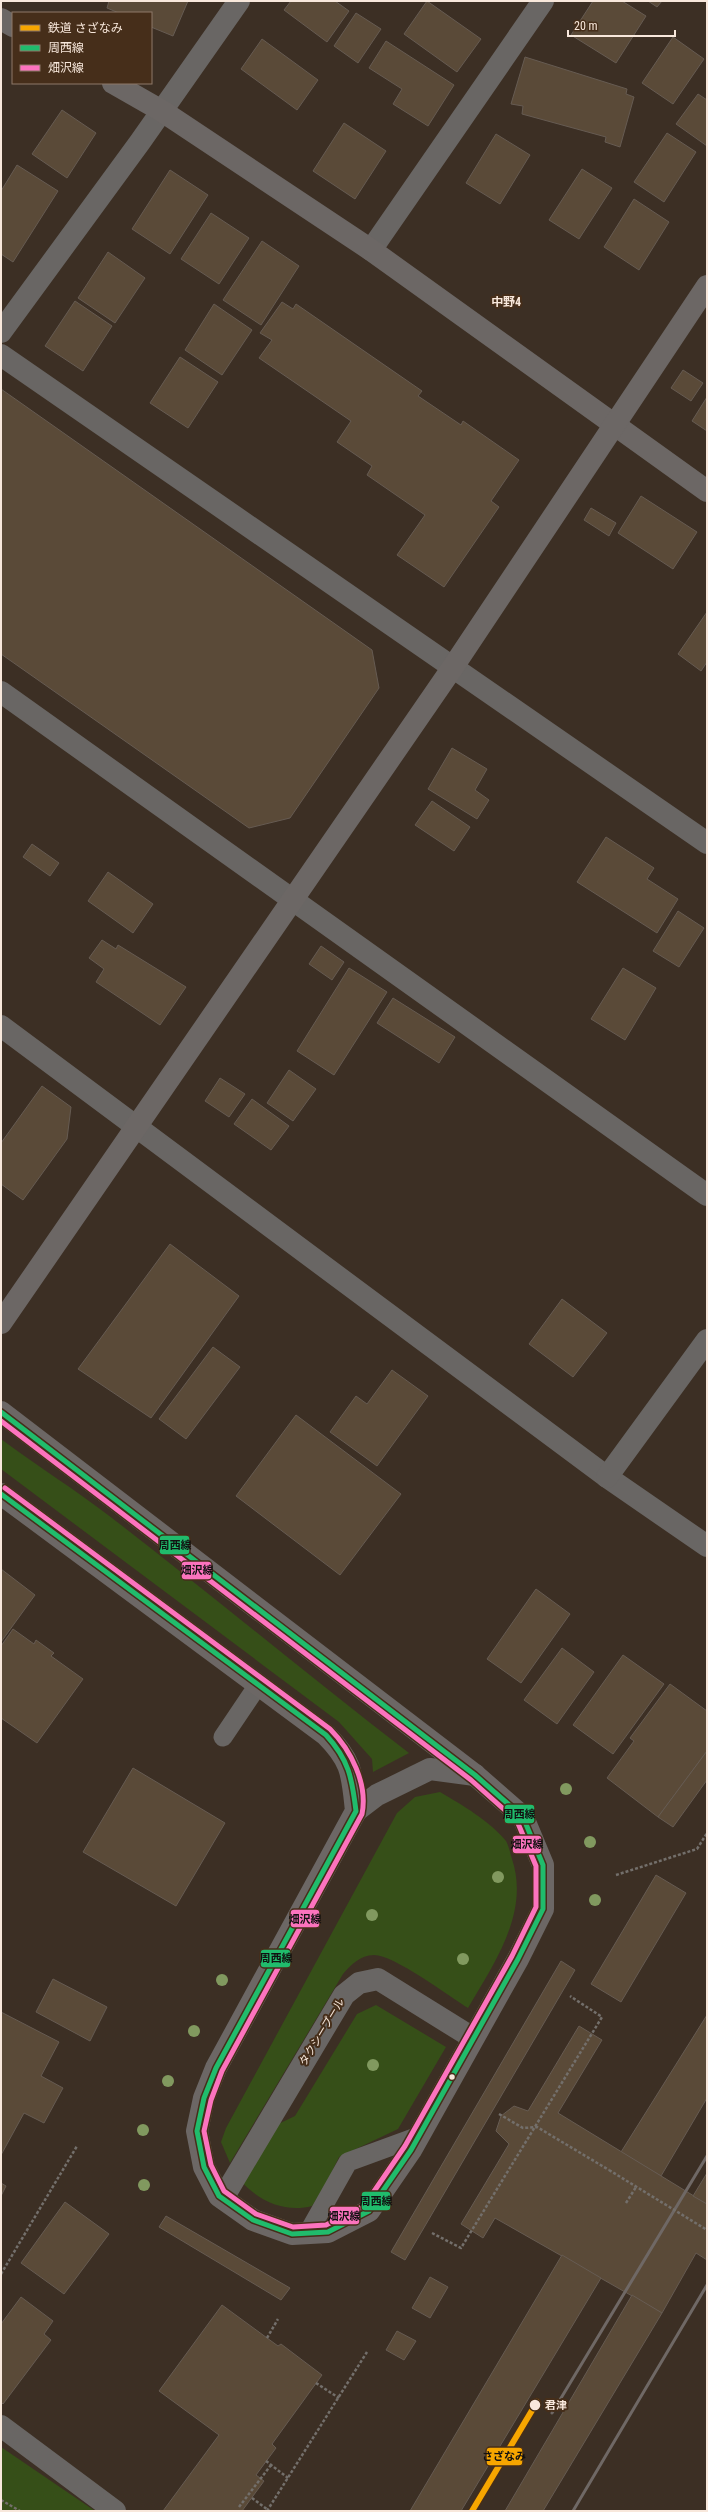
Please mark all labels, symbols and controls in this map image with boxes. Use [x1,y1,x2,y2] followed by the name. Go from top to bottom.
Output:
[12,12,152,84] legend
[568,12,675,38] scale bar
[574,19,598,33] text: 20 m
[48,21,123,35] text: 鉄道 さざなみ
[48,41,84,55] text: 周西線
[48,61,84,75] text: 畑沢線
[491,295,521,309] district label: 中野4
[159,1535,190,1555] line badge: 周西線
[159,1539,192,1552] text: 周西線
[181,1561,212,1580] line badge: 畑沢線
[181,1564,214,1577] text: 畑沢線
[504,1804,535,1824] line badge: 周西線
[503,1808,536,1821] text: 周西線
[512,1835,542,1854] line badge: 畑沢線
[511,1838,544,1851] text: 畑沢線
[290,1909,320,1928] line badge: 畑沢線
[289,1913,322,1926] text: 畑沢線
[260,1949,291,1968] line badge: 周西線
[260,1952,293,1965] text: 周西線
[297,1996,347,2068] street label: タクシープール
[447,2072,457,2082] unlabelled marker
[361,2191,391,2211] line badge: 周西線
[360,2195,393,2208] text: 周西線
[329,2206,360,2225] line badge: 畑沢線
[328,2210,361,2223] text: 畑沢線
[528,2398,542,2412] marker: 君津
[545,2399,567,2412] place label: 君津
[486,2447,523,2466] line badge: さざなみ
[482,2450,526,2463] text: さざなみ

